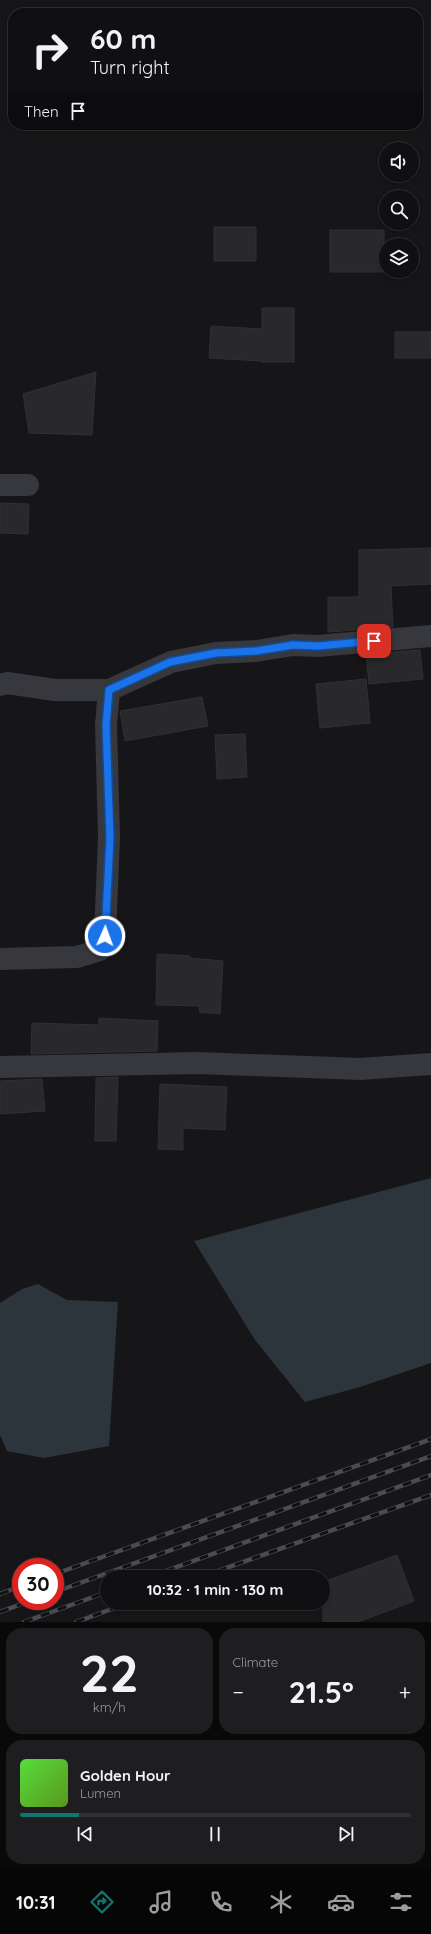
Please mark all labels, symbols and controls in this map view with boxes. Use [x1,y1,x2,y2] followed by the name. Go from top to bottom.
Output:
[90,21,156,56] text: 60 m
[24,24,76,76] icon: right
[90,56,170,79] text: Turn right
[67,100,89,122] icon: arrive
[24,102,59,121] text: Then
[379,142,419,278] map controls
[379,142,419,182] button: sound
[379,190,419,230] button: search
[379,238,419,278] button: layers
[357,624,391,658] pin
[363,630,385,652] icon: arrive
[84,915,126,957] position arrow
[12,1558,64,1610] speed limit sign: 30
[147,1580,283,1599] text: 10:32 · 1 min · 130 m
[80,1640,139,1705] text: 22
[233,1654,278,1670] text: Climate
[289,1673,354,1711] text: 21.5°
[233,1678,244,1706] text: −
[399,1678,411,1706] text: +
[93,1699,126,1715] text: km/h
[80,1766,171,1785] text: Golden Hour
[80,1785,121,1801] text: Lumen
[74,1823,96,1845] icon: previous
[204,1823,226,1845] icon: pause
[335,1823,357,1845] icon: next
[88,1888,116,1916] icon: directions
[147,1888,175,1916] icon: music
[207,1888,235,1916] icon: phone
[267,1888,295,1916] icon: climate
[327,1888,355,1916] icon: car
[387,1888,415,1916] icon: filters
[16,1891,56,1914] text: 10:31

